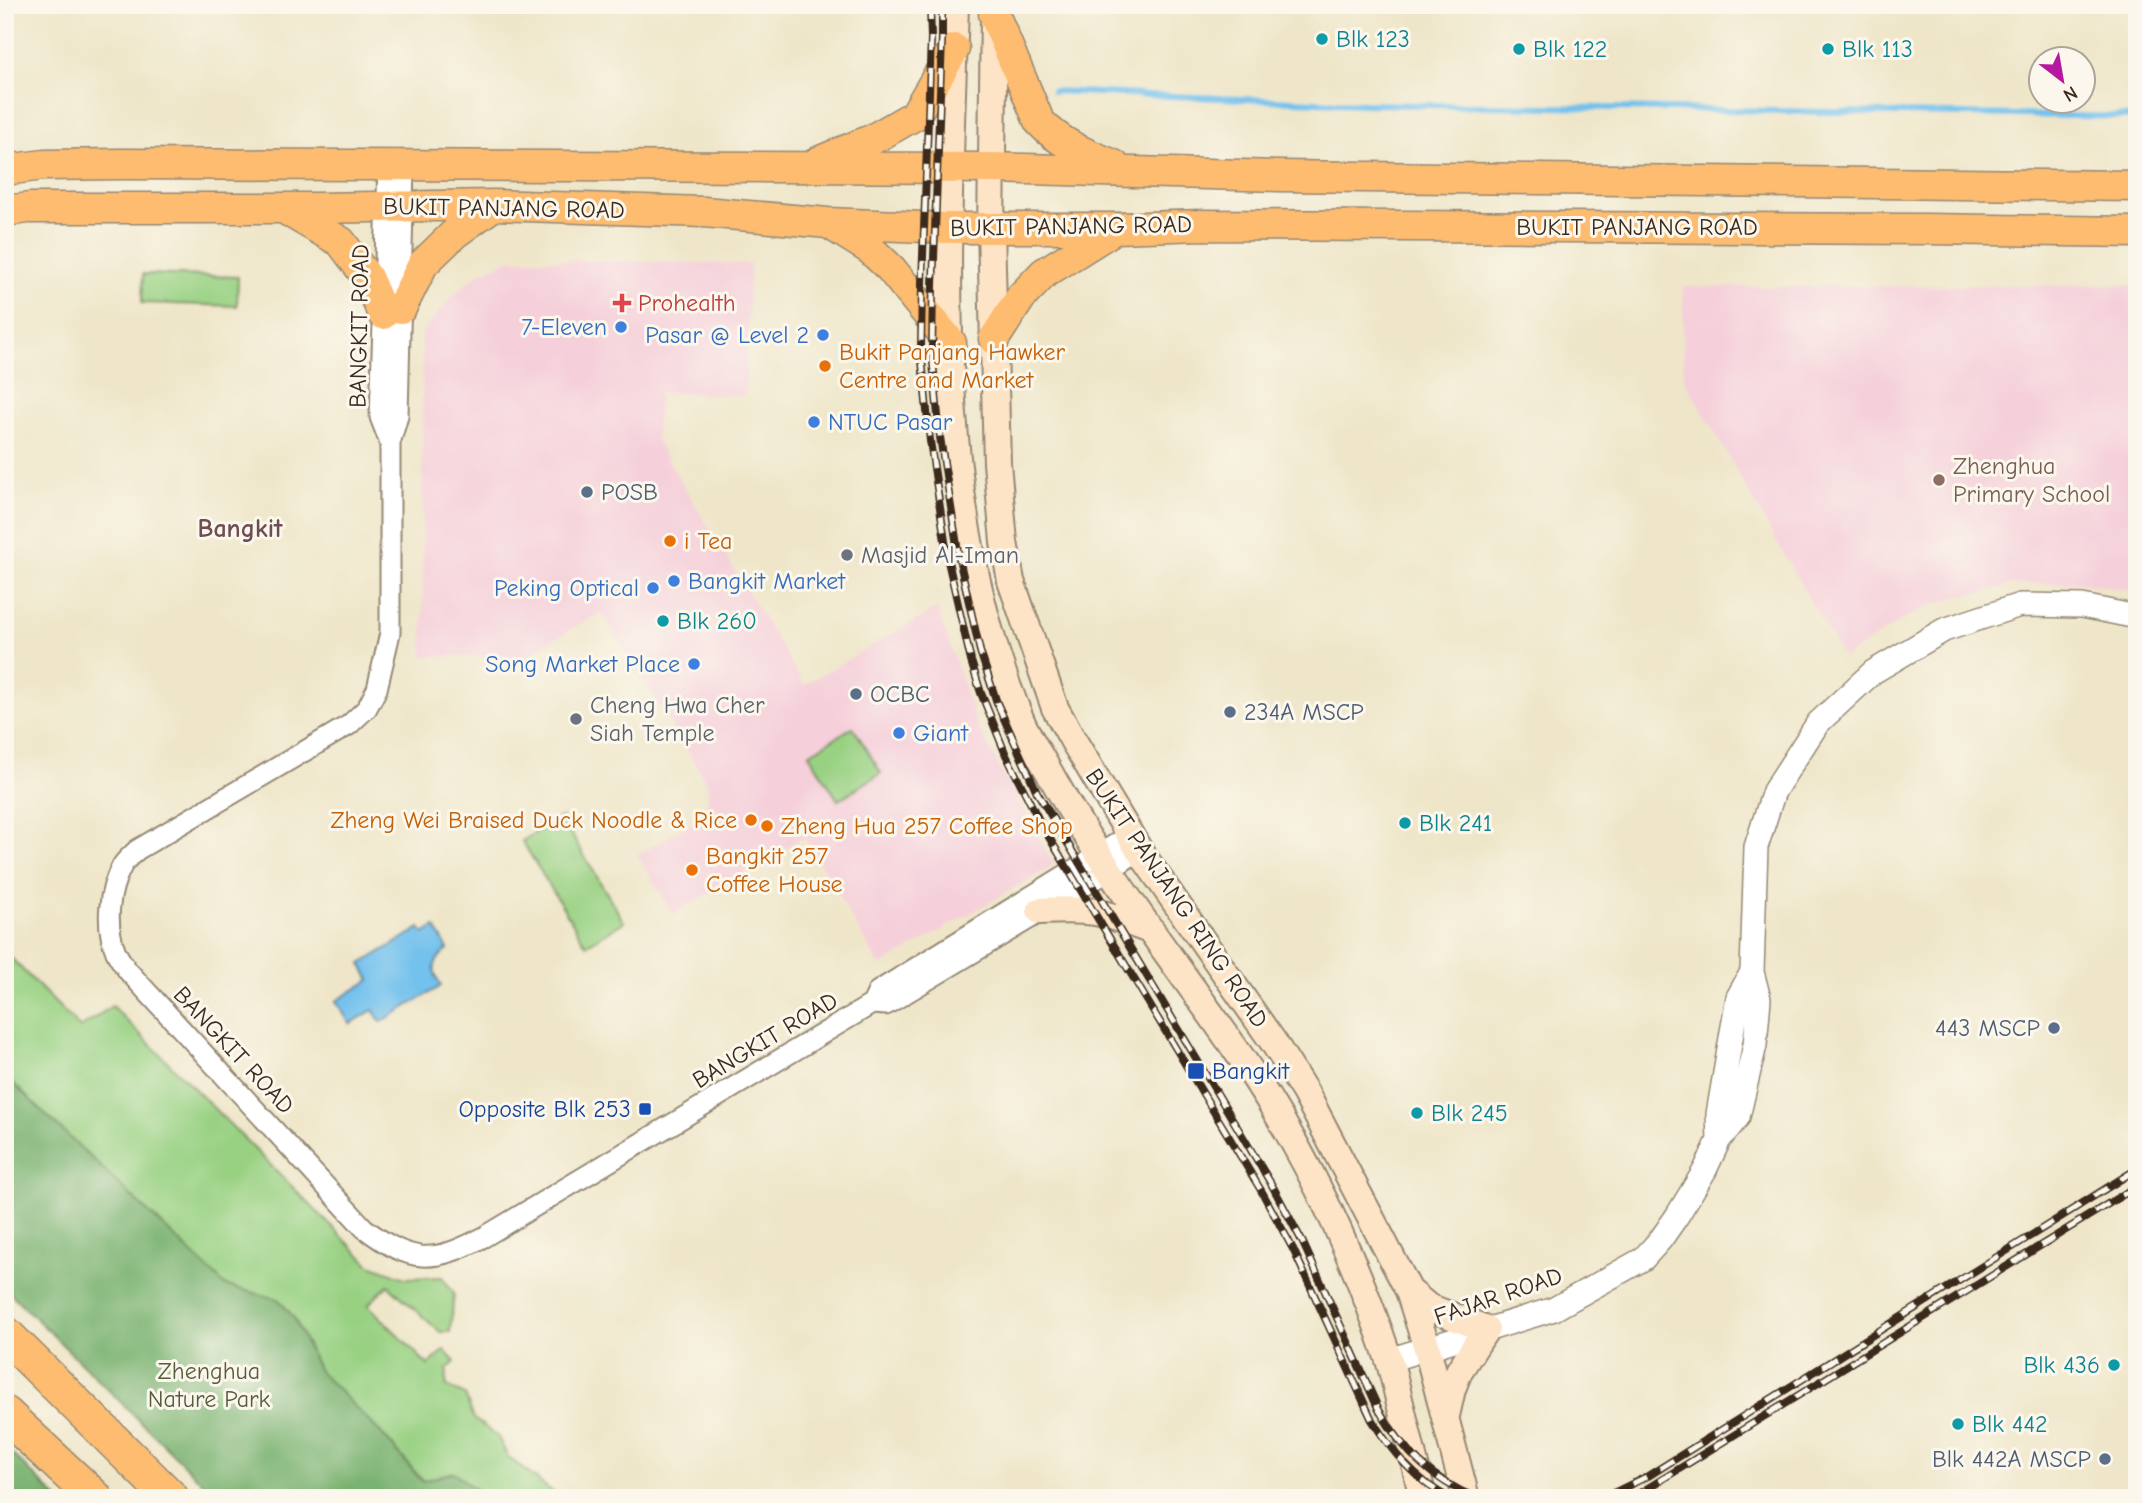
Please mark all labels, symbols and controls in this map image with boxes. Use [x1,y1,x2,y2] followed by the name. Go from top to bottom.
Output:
[1336,25,1410,53] place label: Blk 123
[1314,31,1330,47] marker: Blk 123
[1533,35,1607,63] place label: Blk 122
[1842,35,1913,63] place label: Blk 113
[1511,41,1527,57] marker: Blk 122
[1820,41,1836,57] marker: Blk 113
[2026,46,2096,116] north arrow
[2059,81,2081,106] text: N
[383,192,625,224] street label: BUKIT PANJANG ROAD
[950,210,1192,242] street label: BUKIT PANJANG ROAD
[1516,213,1758,241] street label: BUKIT PANJANG ROAD
[344,244,374,408] street label: BANGKIT ROAD
[638,289,736,317] place label: Prohealth
[612,293,632,313] marker: Prohealth
[521,313,607,341] place label: 7-Eleven
[613,319,629,335] marker: 7-Eleven
[645,321,809,349] place label: Pasar @ Level 2
[815,327,831,343] marker: Pasar @ Level 2
[839,338,1065,394] place label: Bukit Panjang Hawker Centre and Market
[817,358,833,374] marker: Bukit Panjang Hawker Centre and Market
[828,408,953,436] place label: NTUC Pasar
[806,414,822,430] marker: NTUC Pasar
[1953,452,2110,508] place label: Zhenghua Primary School
[1931,472,1947,488] marker: Zhenghua Primary School
[601,478,658,506] place label: POSB
[579,484,595,500] marker: POSB
[198,514,283,544] district label: Bangkit
[684,527,732,555] place label: i Tea
[662,533,678,549] marker: i Tea
[861,541,1019,569] place label: Masjid Al-Iman
[839,547,855,563] marker: Masjid Al-Iman
[688,567,846,595] place label: Bangkit Market
[666,573,682,589] marker: Bangkit Market
[494,574,639,602] place label: Peking Optical
[645,580,661,596] marker: Peking Optical
[677,607,757,635] place label: Blk 260
[655,613,671,629] marker: Blk 260
[485,650,680,678] place label: Song Market Place
[686,656,702,672] marker: Song Market Place
[870,680,930,708] place label: OCBC
[848,686,864,702] marker: OCBC
[590,691,765,747] place label: Cheng Hwa Cher Siah Temple
[1244,698,1364,726] place label: 234A MSCP
[1222,704,1238,720] marker: 234A MSCP
[568,711,584,727] marker: Cheng Hwa Cher Siah Temple
[913,719,969,747] place label: Giant
[891,725,907,741] marker: Giant
[1080,763,1274,1033] street label: BUKIT PANJANG RING ROAD
[330,806,737,834] place label: Zheng Wei Braised Duck Noodle & Rice
[1419,809,1492,837] place label: Blk 241
[743,812,759,828] marker: Zheng Wei Braised Duck Noodle & Rice
[781,812,1073,840] place label: Zheng Hua 257 Coffee Shop
[1397,815,1413,831] marker: Blk 241
[759,818,775,834] marker: Zheng Hua 257 Coffee Shop
[706,842,843,898] place label: Bangkit 257 Coffee House
[684,862,700,878] marker: Bangkit 257 Coffee House
[168,980,300,1120] street label: BANGKIT ROAD
[688,986,842,1094] street label: BANGKIT ROAD
[1935,1014,2040,1042] place label: 443 MSCP
[2046,1020,2062,1036] marker: 443 MSCP
[1212,1057,1290,1085] place label: Bangkit
[1186,1061,1206,1081] marker: Bangkit
[458,1095,631,1123] place label: Opposite Blk 253
[1431,1099,1508,1127] place label: Blk 245
[637,1101,653,1117] marker: Opposite Blk 253
[1409,1105,1425,1121] marker: Blk 245
[1430,1261,1566,1331] street label: FAJAR ROAD
[2023,1351,2100,1379] place label: Blk 436
[148,1357,271,1413] park label: Zhenghua Nature Park
[2106,1357,2122,1373] marker: Blk 436
[1972,1410,2048,1438] place label: Blk 442
[1950,1416,1966,1432] marker: Blk 442
[1932,1445,2091,1473] place label: Blk 442A MSCP
[2097,1451,2113,1467] marker: Blk 442A MSCP

